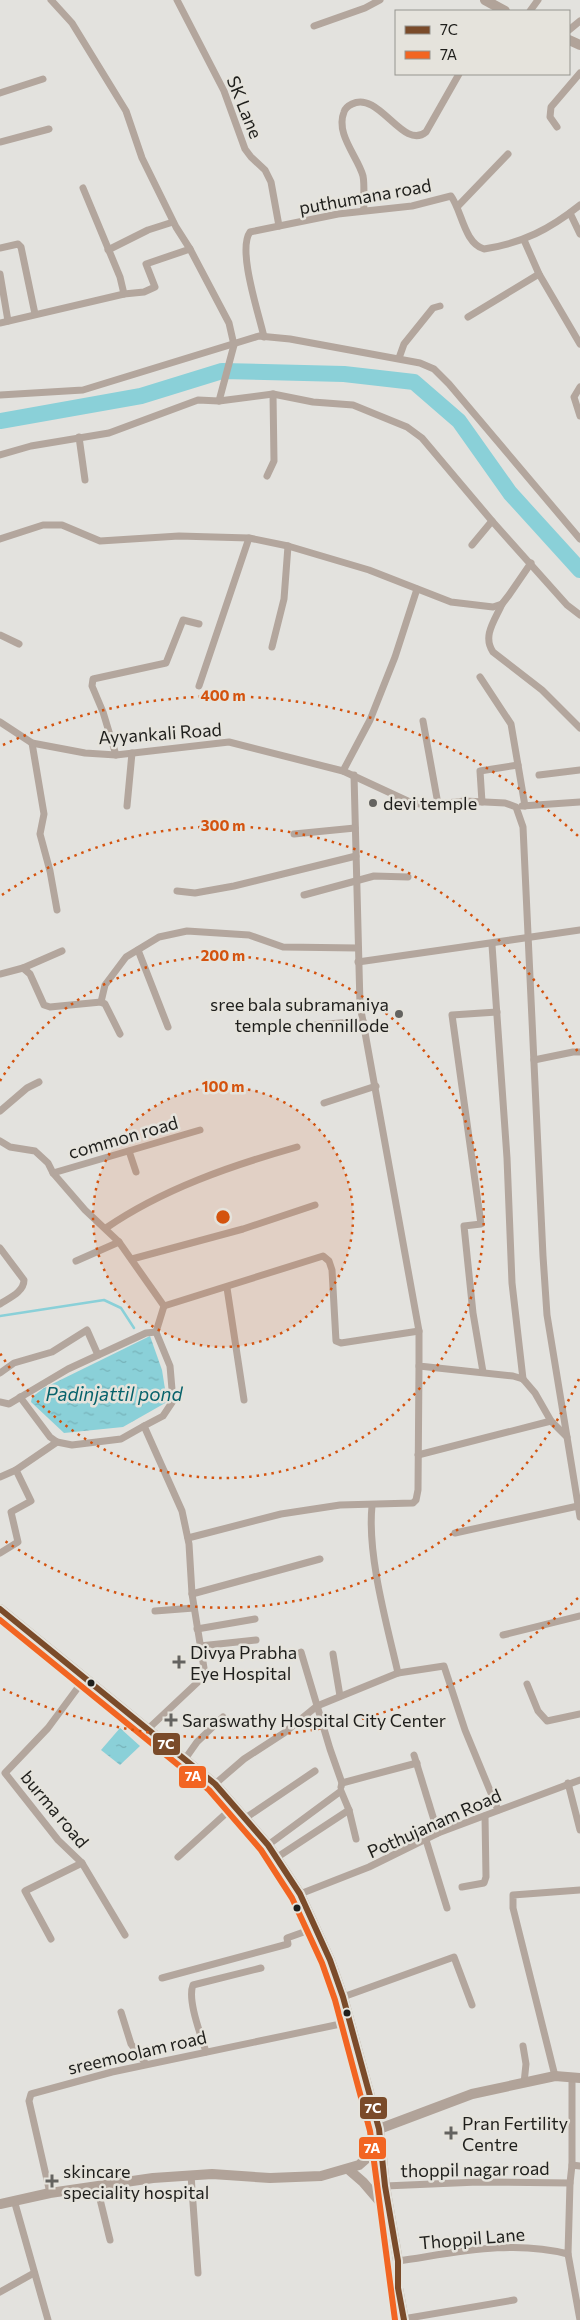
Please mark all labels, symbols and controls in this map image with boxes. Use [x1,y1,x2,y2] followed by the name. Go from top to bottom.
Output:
[395,10,570,75] legend
[440,20,458,38] text: 7C
[440,45,457,63] text: 7A
[223,72,267,142] street label: SK Lane
[297,174,433,218] street label: puthumana road
[200,686,246,704] text: 400 m
[98,718,222,748] street label: Ayyankali Road
[383,792,477,814] place label: devi temple
[367,797,379,809] marker: devi temple
[201,816,245,834] text: 300 m
[201,946,245,964] text: 200 m
[210,993,389,1036] place label: sree bala subramaniya temple chennillode
[393,1008,405,1020] marker: sree bala subramaniya temple chennillode
[202,1077,244,1095] text: 100 m
[66,1111,180,1163] street label: common road
[214,1208,232,1226] centre of rings
[46,1382,183,1405] water label: Padinjattil pond
[190,1641,297,1684] place label: Divya Prabha Eye Hospital
[172,1655,186,1669] marker: Divya Prabha Eye Hospital
[86,1678,96,1688] unlabelled marker
[182,1709,446,1731] place label: Saraswathy Hospital City Center
[164,1713,178,1727] marker: Saraswathy Hospital City Center
[152,1732,181,1756] line badge: 7C
[157,1735,175,1752] text: 7C
[178,1765,207,1789] line badge: 7A
[16,1766,94,1852] street label: burma road
[185,1767,201,1784] text: 7A
[364,1784,504,1862] street label: Pothujanam Road
[292,1903,302,1913] unlabelled marker
[342,2008,352,2018] unlabelled marker
[65,2025,209,2079] street label: sreemoolam road
[359,2096,388,2120] line badge: 7C
[364,2099,382,2116] text: 7C
[462,2112,568,2155] place label: Pran Fertility Centre
[444,2126,458,2140] marker: Pran Fertility Centre
[358,2136,387,2160] line badge: 7A
[364,2139,380,2156] text: 7A
[400,2157,550,2181] street label: thoppil nagar road
[63,2160,209,2203] place label: skincare speciality hospital
[45,2174,59,2188] marker: skincare speciality hospital
[418,2222,526,2254] street label: Thoppil Lane

